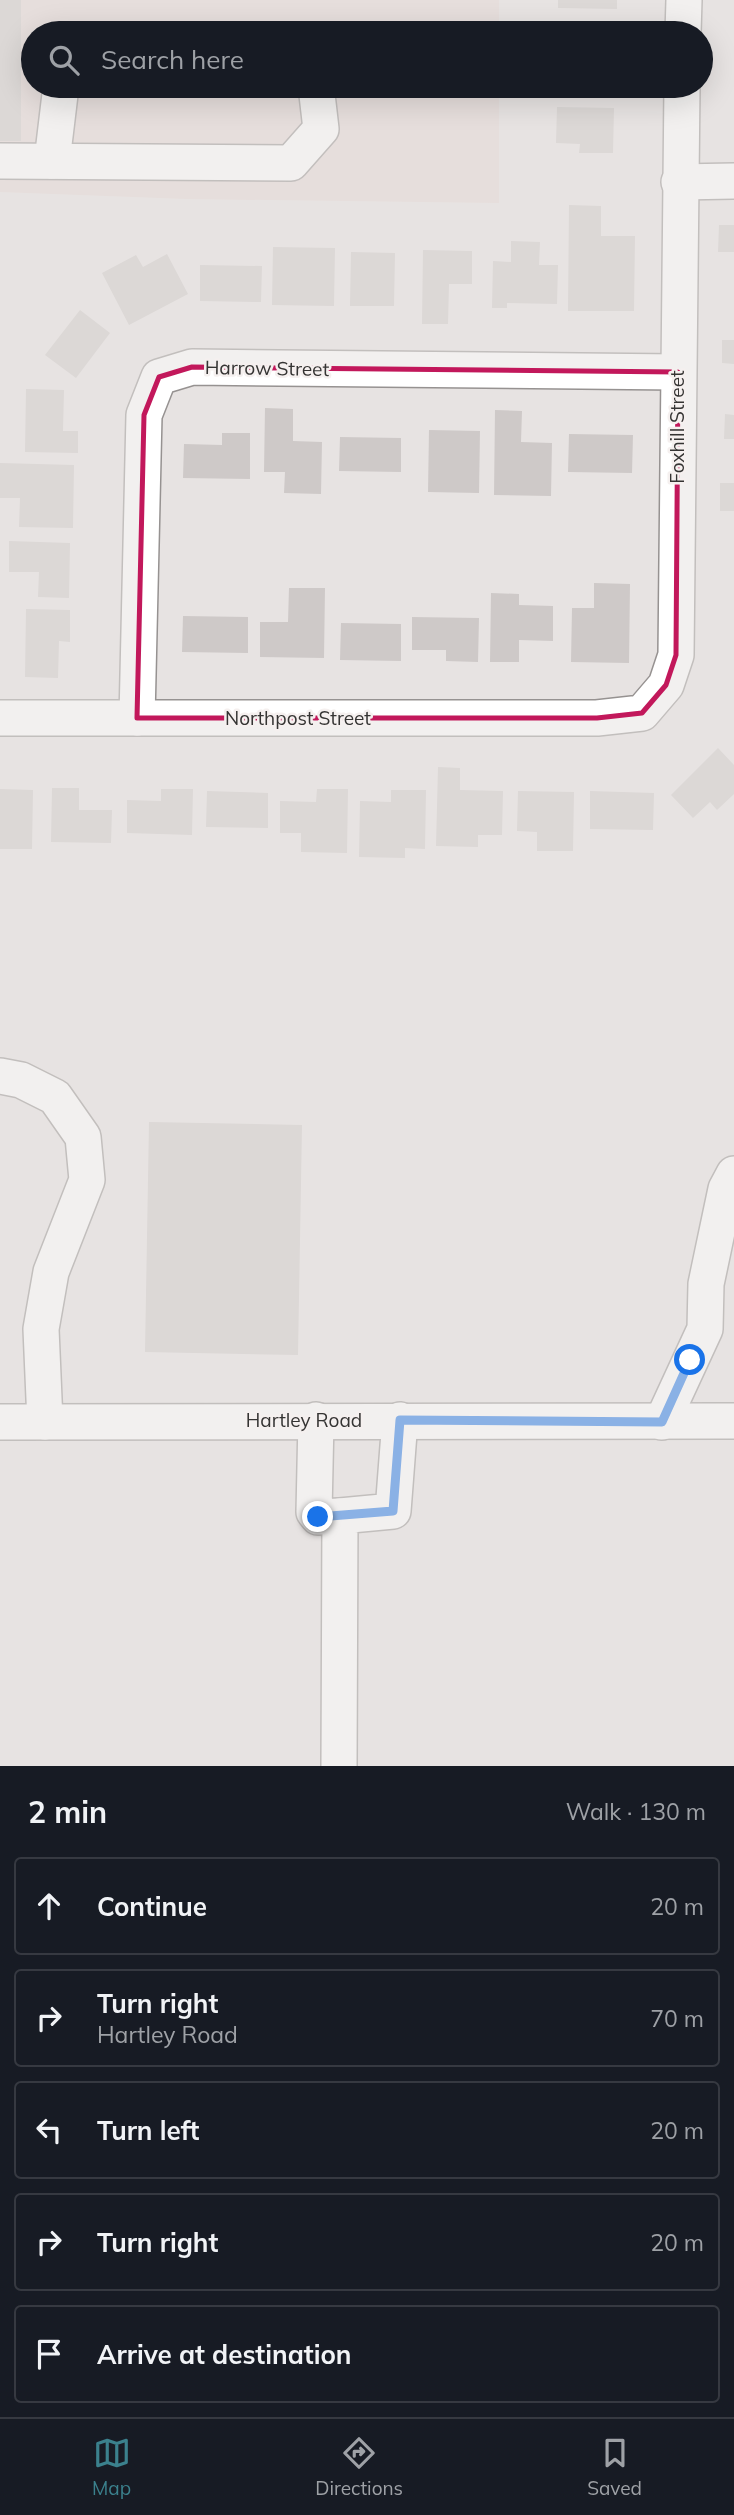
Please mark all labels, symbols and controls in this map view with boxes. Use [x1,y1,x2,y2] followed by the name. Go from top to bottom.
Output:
[21,21,713,98] search box
[45,41,83,79] icon: search
[101,43,244,76] text: Search here
[205,355,330,381] street label: Harrow Street
[665,370,689,484] street label: Foxhill Street
[225,706,371,730] street label: Northpost Street
[674,1344,705,1375] route start
[246,1408,362,1432] street label: Hartley Road
[302,1501,333,1532] route end
[28,1793,107,1831] text: 2 min
[566,1797,706,1826] text: Walk · 130 m
[30,1887,68,1925] icon: ahead
[97,1890,207,1923] text: Continue
[650,1892,704,1921] text: 20 m
[97,1987,218,2020] text: Turn right
[30,1999,68,2037] icon: right
[650,2004,704,2033] text: 70 m
[97,2020,238,2049] text: Hartley Road
[30,2111,68,2149] icon: left
[97,2114,199,2147] text: Turn left
[650,2116,704,2145] text: 20 m
[30,2223,68,2261] icon: right
[97,2226,218,2259] text: Turn right
[650,2228,704,2257] text: 20 m
[30,2335,68,2373] icon: arrive
[97,2338,352,2371] text: Arrive at destination
[92,2434,131,2500] tab: Map
[315,2434,403,2500] tab: Directions
[587,2434,642,2500] tab: Saved

